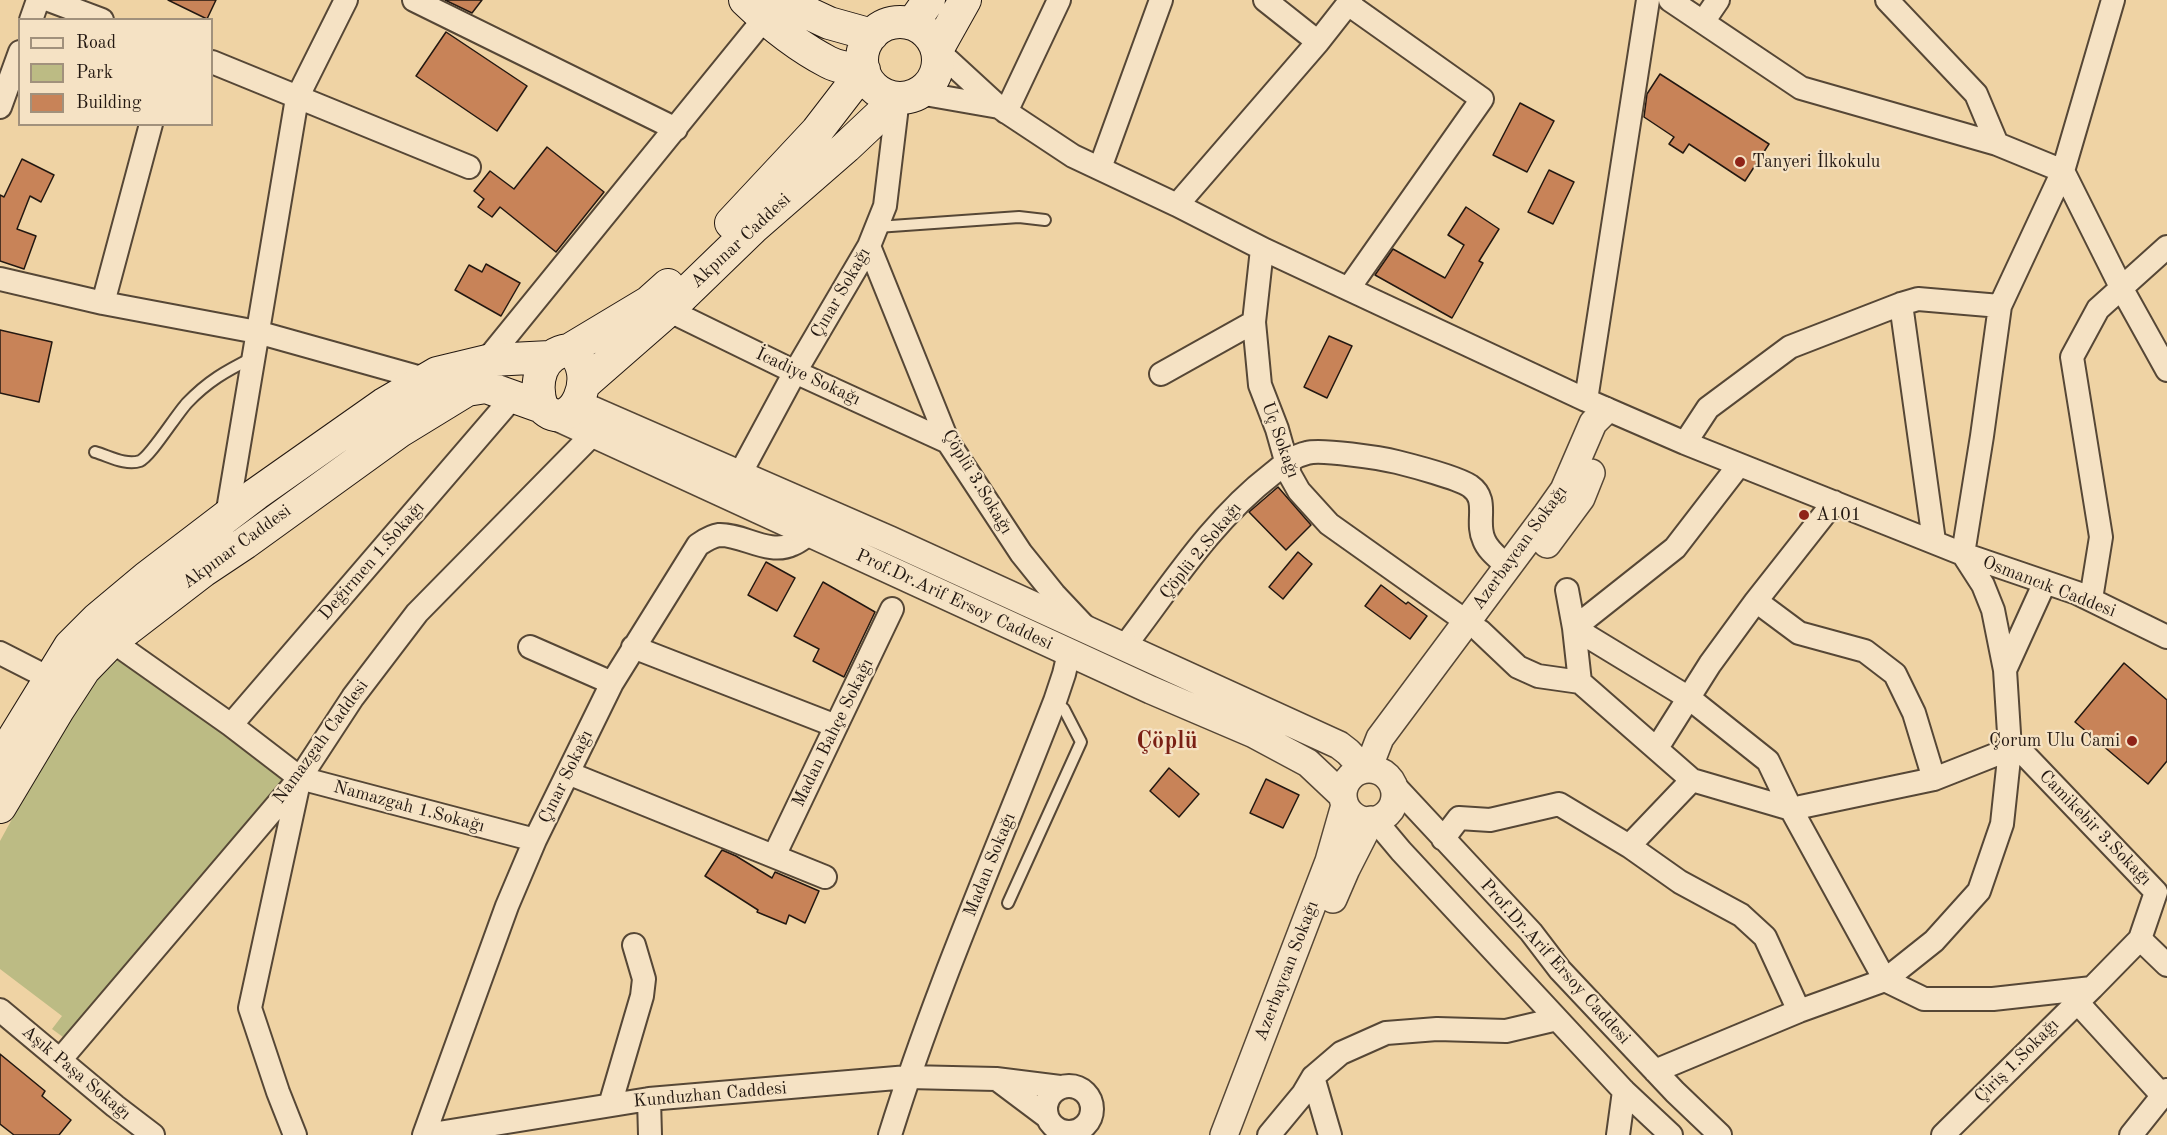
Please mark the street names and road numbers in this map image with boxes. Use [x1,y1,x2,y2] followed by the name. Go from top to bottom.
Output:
[686,189,796,293] street label: Akpınar Caddesi
[806,244,876,342] street label: Çınar Sokağı
[752,343,864,411] street label: İcadiye Sokağı
[1256,399,1304,481] street label: Uç Sokağı
[937,426,1017,538] street label: Çöplü 3.Sokağı
[1468,482,1572,614] street label: Azerbaycan Sokağı
[315,497,429,625] street label: Değirmen 1.Sokağı
[1155,498,1247,604] street label: Çöplü 2.Sokağı
[178,500,296,594] street label: Akpınar Caddesi
[852,545,1056,655] street label: Prof.Dr.Arif Ersoy Caddesi
[1979,552,2119,622] street label: Osmancık Caddesi
[788,655,878,811] street label: Madan Bahçe Sokağı
[269,676,373,808] street label: Namazgah Caddesi
[534,727,598,827] street label: Çınar Sokağı
[2034,766,2156,890] street label: Camikebir 3.Sokağı
[331,776,487,838] street label: Namazgah 1.Sokağı
[959,810,1021,920] street label: Madan Sokağı
[1475,875,1635,1049] street label: Prof.Dr.Arif Ersoy Caddesi
[1250,898,1324,1044] street label: Azerbaycan Sokağı
[1970,1014,2064,1108] street label: Çiriş 1.Sokağı
[17,1021,135,1125] street label: Aşık Paşa Sokağı
[632,1078,788,1112] street label: Kunduzhan Caddesi

